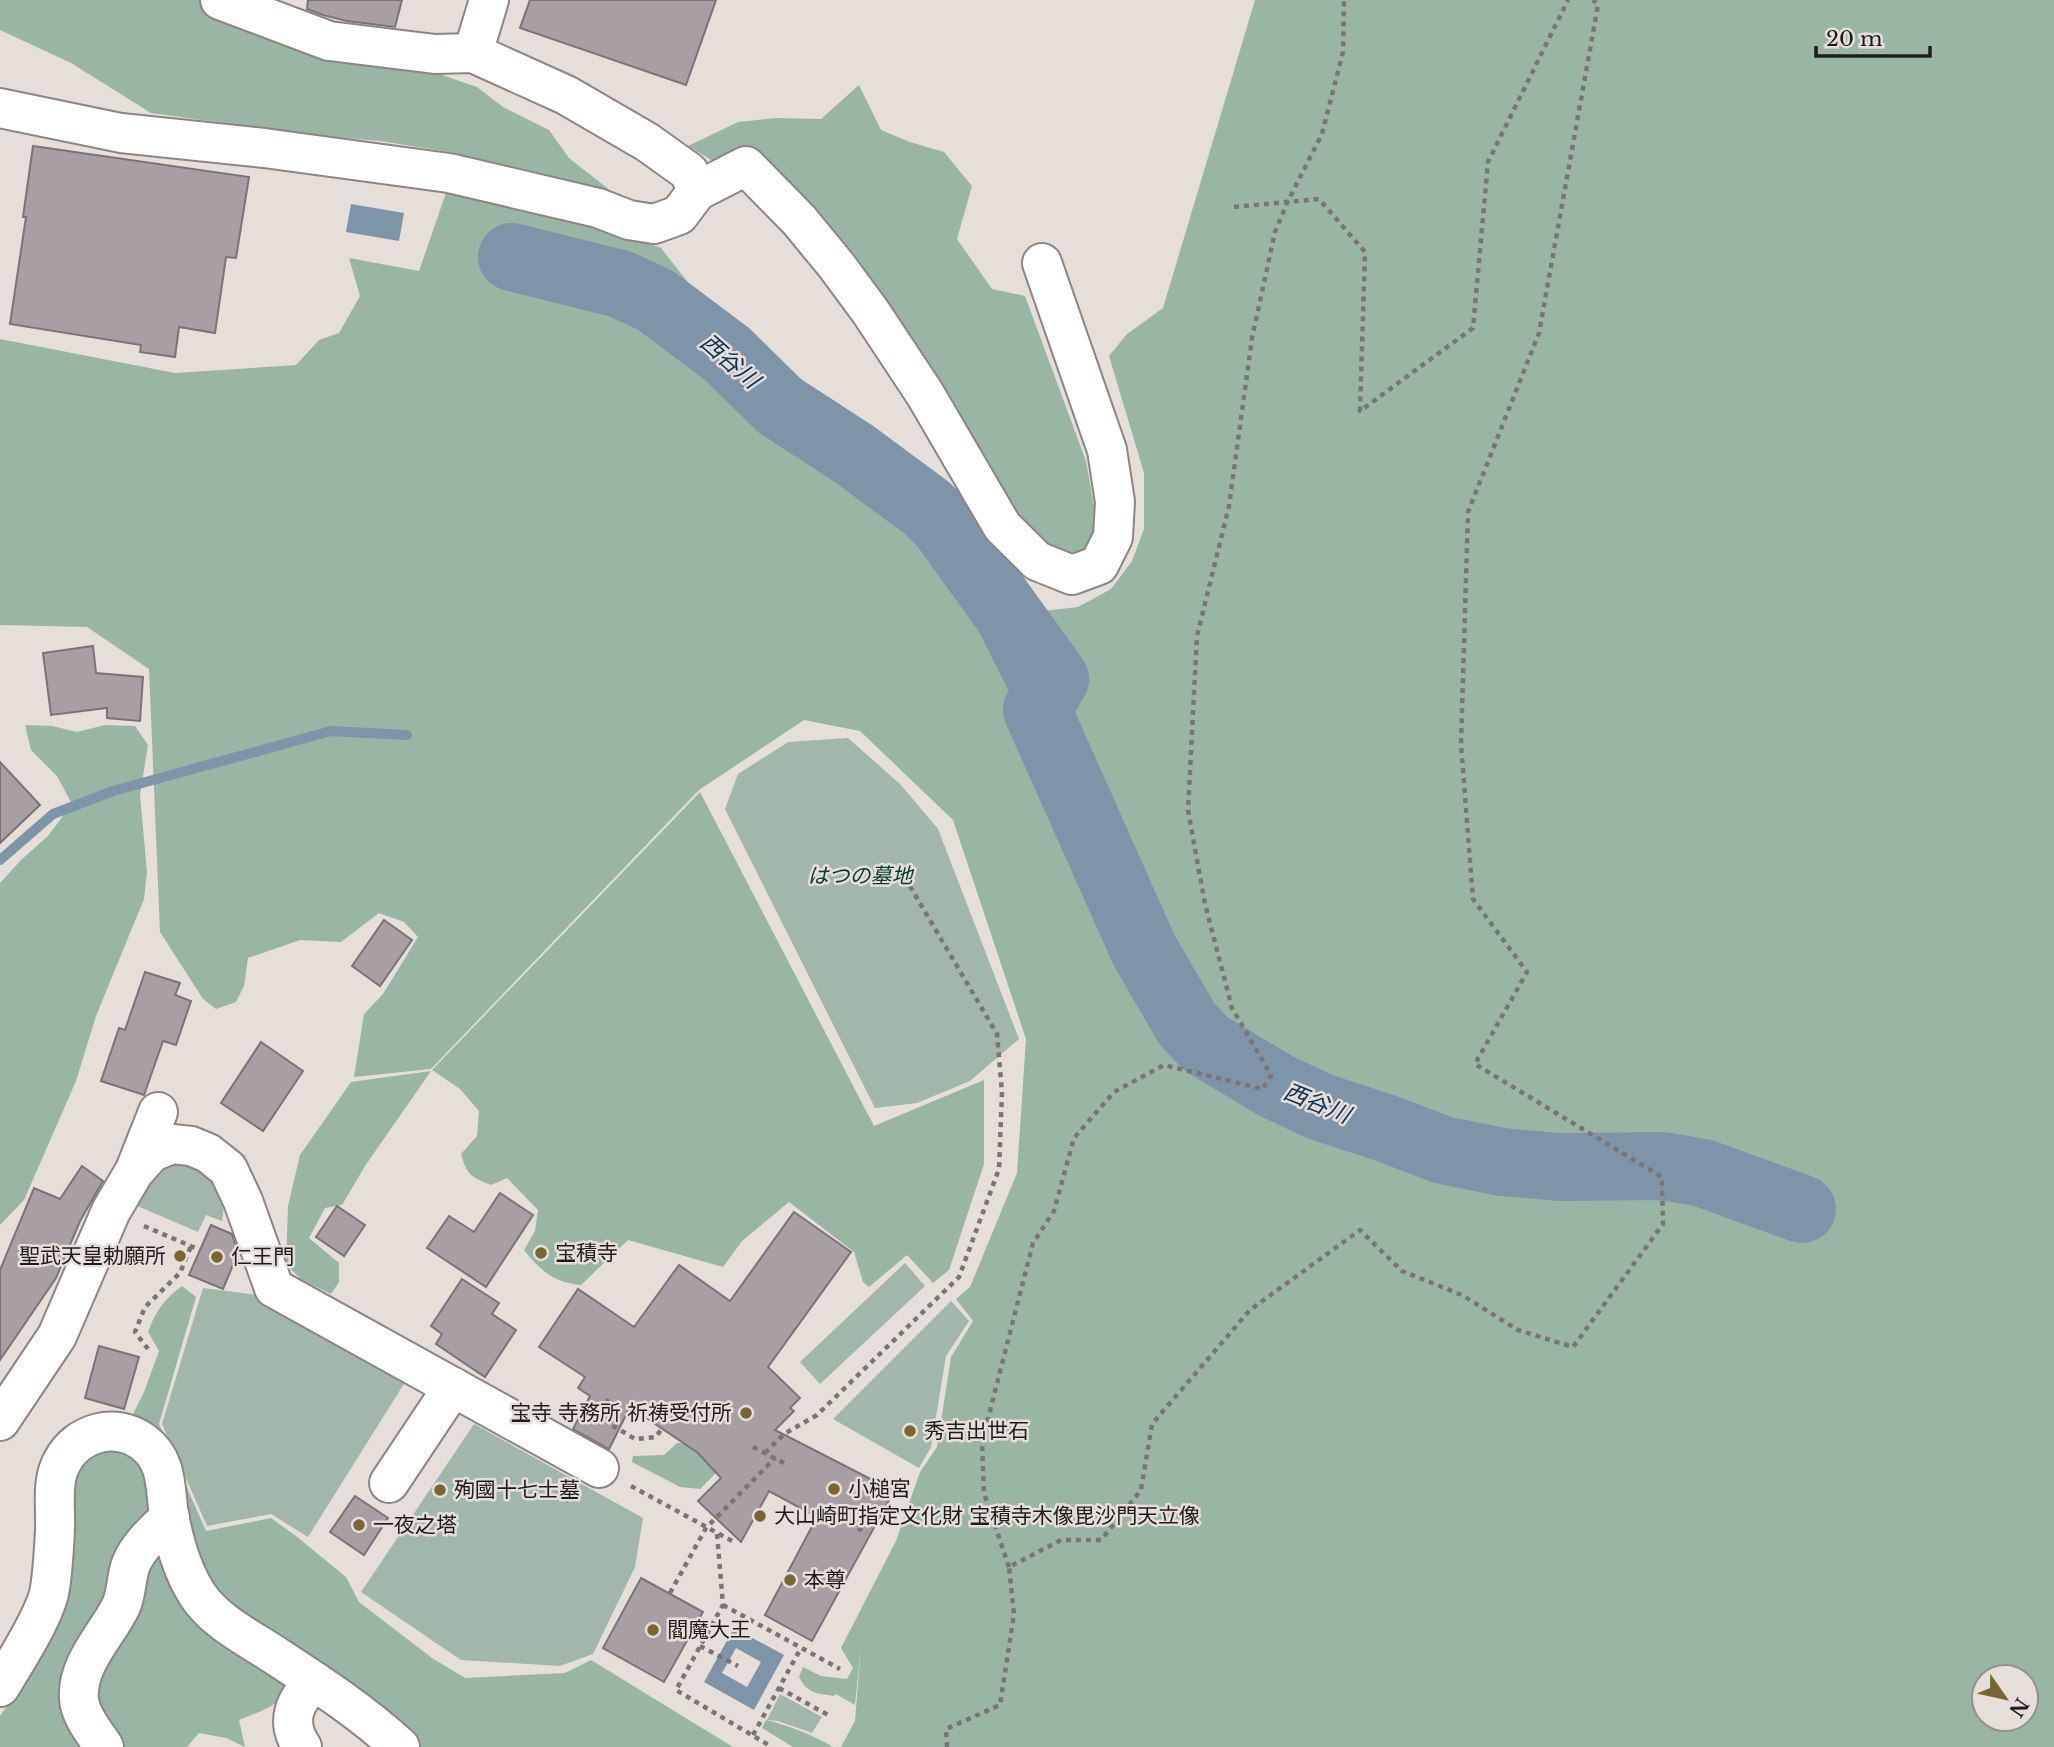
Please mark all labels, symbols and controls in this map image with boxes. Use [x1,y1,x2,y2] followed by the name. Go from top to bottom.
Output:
[1816,14,1930,58] scale bar
[1826,26,1883,52] text: 20 m
[695,328,767,396] water label: 西谷川
[808,863,914,889] park label: はつの墓地
[1280,1077,1357,1130] water label: 西谷川
[555,1240,618,1266] place label: 宝積寺
[19,1243,166,1269] place label: 聖武天皇勅願所
[231,1244,294,1270] place label: 仁王門
[533,1245,549,1261] marker: 宝積寺
[172,1248,188,1264] marker: 聖武天皇勅願所
[209,1249,225,1265] marker: 仁王門
[510,1400,732,1426] place label: 宝寺 寺務所 祈祷受付所
[738,1405,754,1421] marker: 宝寺 寺務所 祈祷受付所
[924,1418,1029,1444] place label: 秀吉出世石
[902,1423,918,1439] marker: 秀吉出世石
[848,1476,911,1502] place label: 小槌宮
[454,1477,580,1503] place label: 殉國十七士墓
[826,1481,842,1497] marker: 小槌宮
[432,1482,448,1498] marker: 殉國十七士墓
[774,1503,1200,1529] place label: 大山崎町指定文化財 宝積寺木像毘沙門天立像
[752,1508,768,1524] marker: 大山崎町指定文化財 宝積寺木像毘沙門天立像
[373,1512,457,1538] place label: 一夜之塔
[351,1517,367,1533] marker: 一夜之塔
[804,1567,846,1593] place label: 本尊
[782,1572,798,1588] marker: 本尊
[667,1617,751,1643] place label: 閻魔大王
[645,1622,661,1638] marker: 閻魔大王
[1970,1663,2040,1733] north arrow
[2004,1693,2033,1721] text: N

